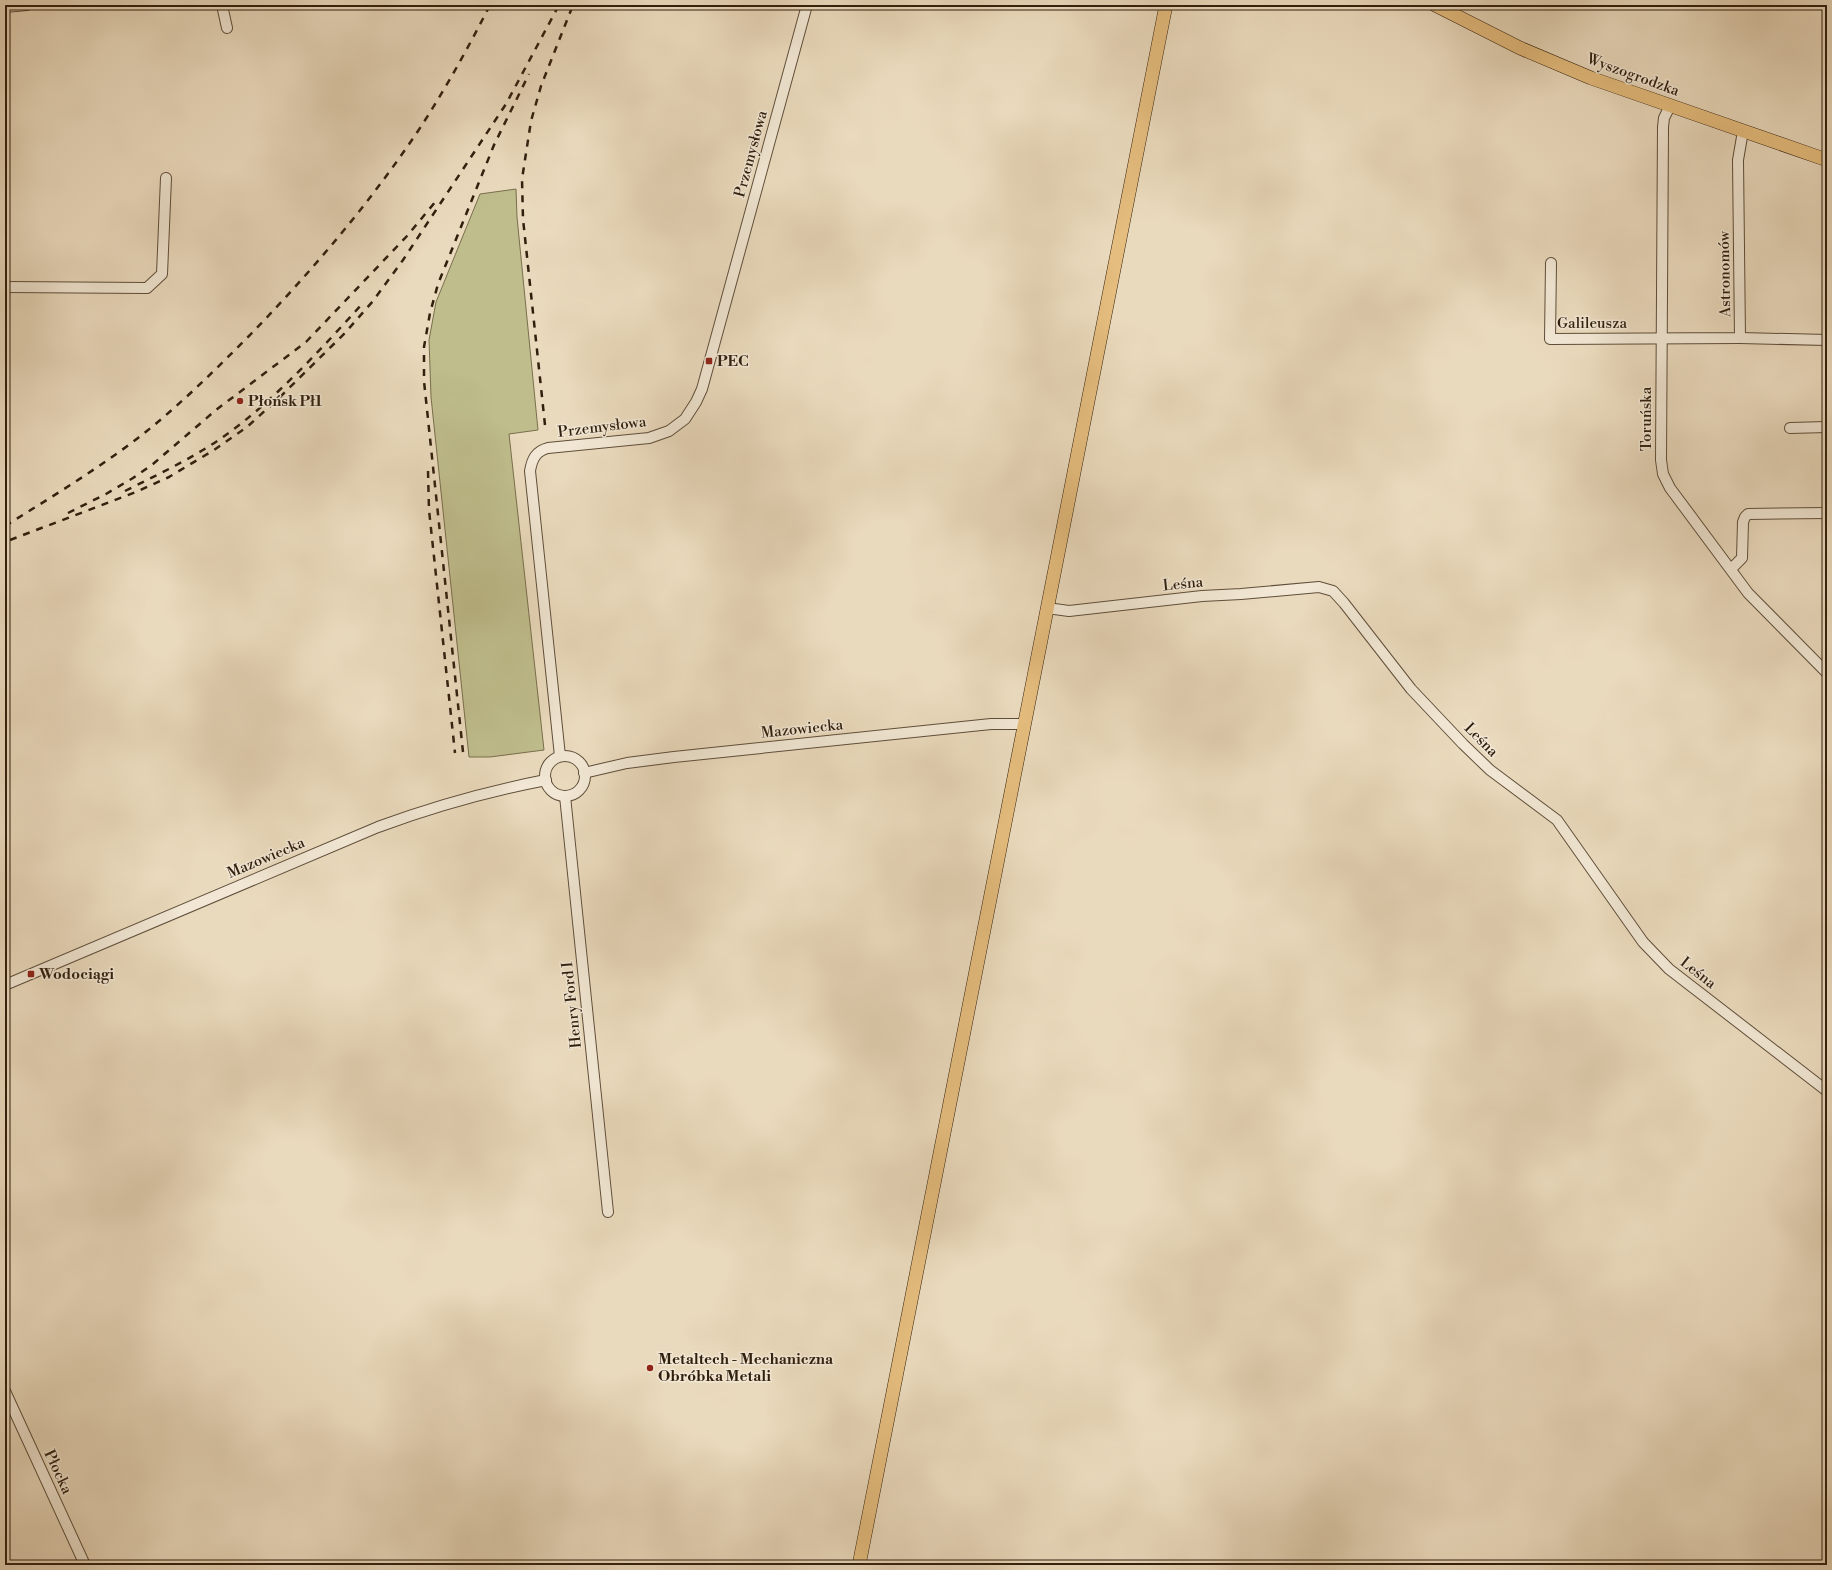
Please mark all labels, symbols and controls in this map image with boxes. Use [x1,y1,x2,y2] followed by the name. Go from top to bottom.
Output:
[1583,49,1682,101] street label: Wyszogrodzka
[730,108,772,199] street label: Przemysłowa
[1715,230,1735,318] street label: Astronomów
[1557,314,1627,333] street label: Galileusza
[717,352,749,371] place label: PEC
[704,356,714,366] marker: PEC
[1637,386,1656,451] street label: Toruńska
[248,392,323,411] place label: Płońsk Pł1
[235,396,245,406] marker: Płońsk Pł1
[557,412,648,442] street label: Przemysłowa
[1162,572,1205,596] street label: Leśna
[760,715,844,743] street label: Mazowiecka
[1460,719,1502,761] street label: Leśna
[224,833,308,883] street label: Mazowiecka
[1676,953,1720,993] street label: Leśna
[558,961,586,1049] street label: Henry Ford I
[38,965,114,984] place label: Wodociągi
[26,969,36,979] marker: Wodociągi
[658,1350,834,1386] place label: Metaltech - Mechaniczna Obróbka Metali
[645,1363,655,1373] marker: Metaltech - Mechaniczna Obróbka Metali
[40,1447,77,1498] street label: Płocka

